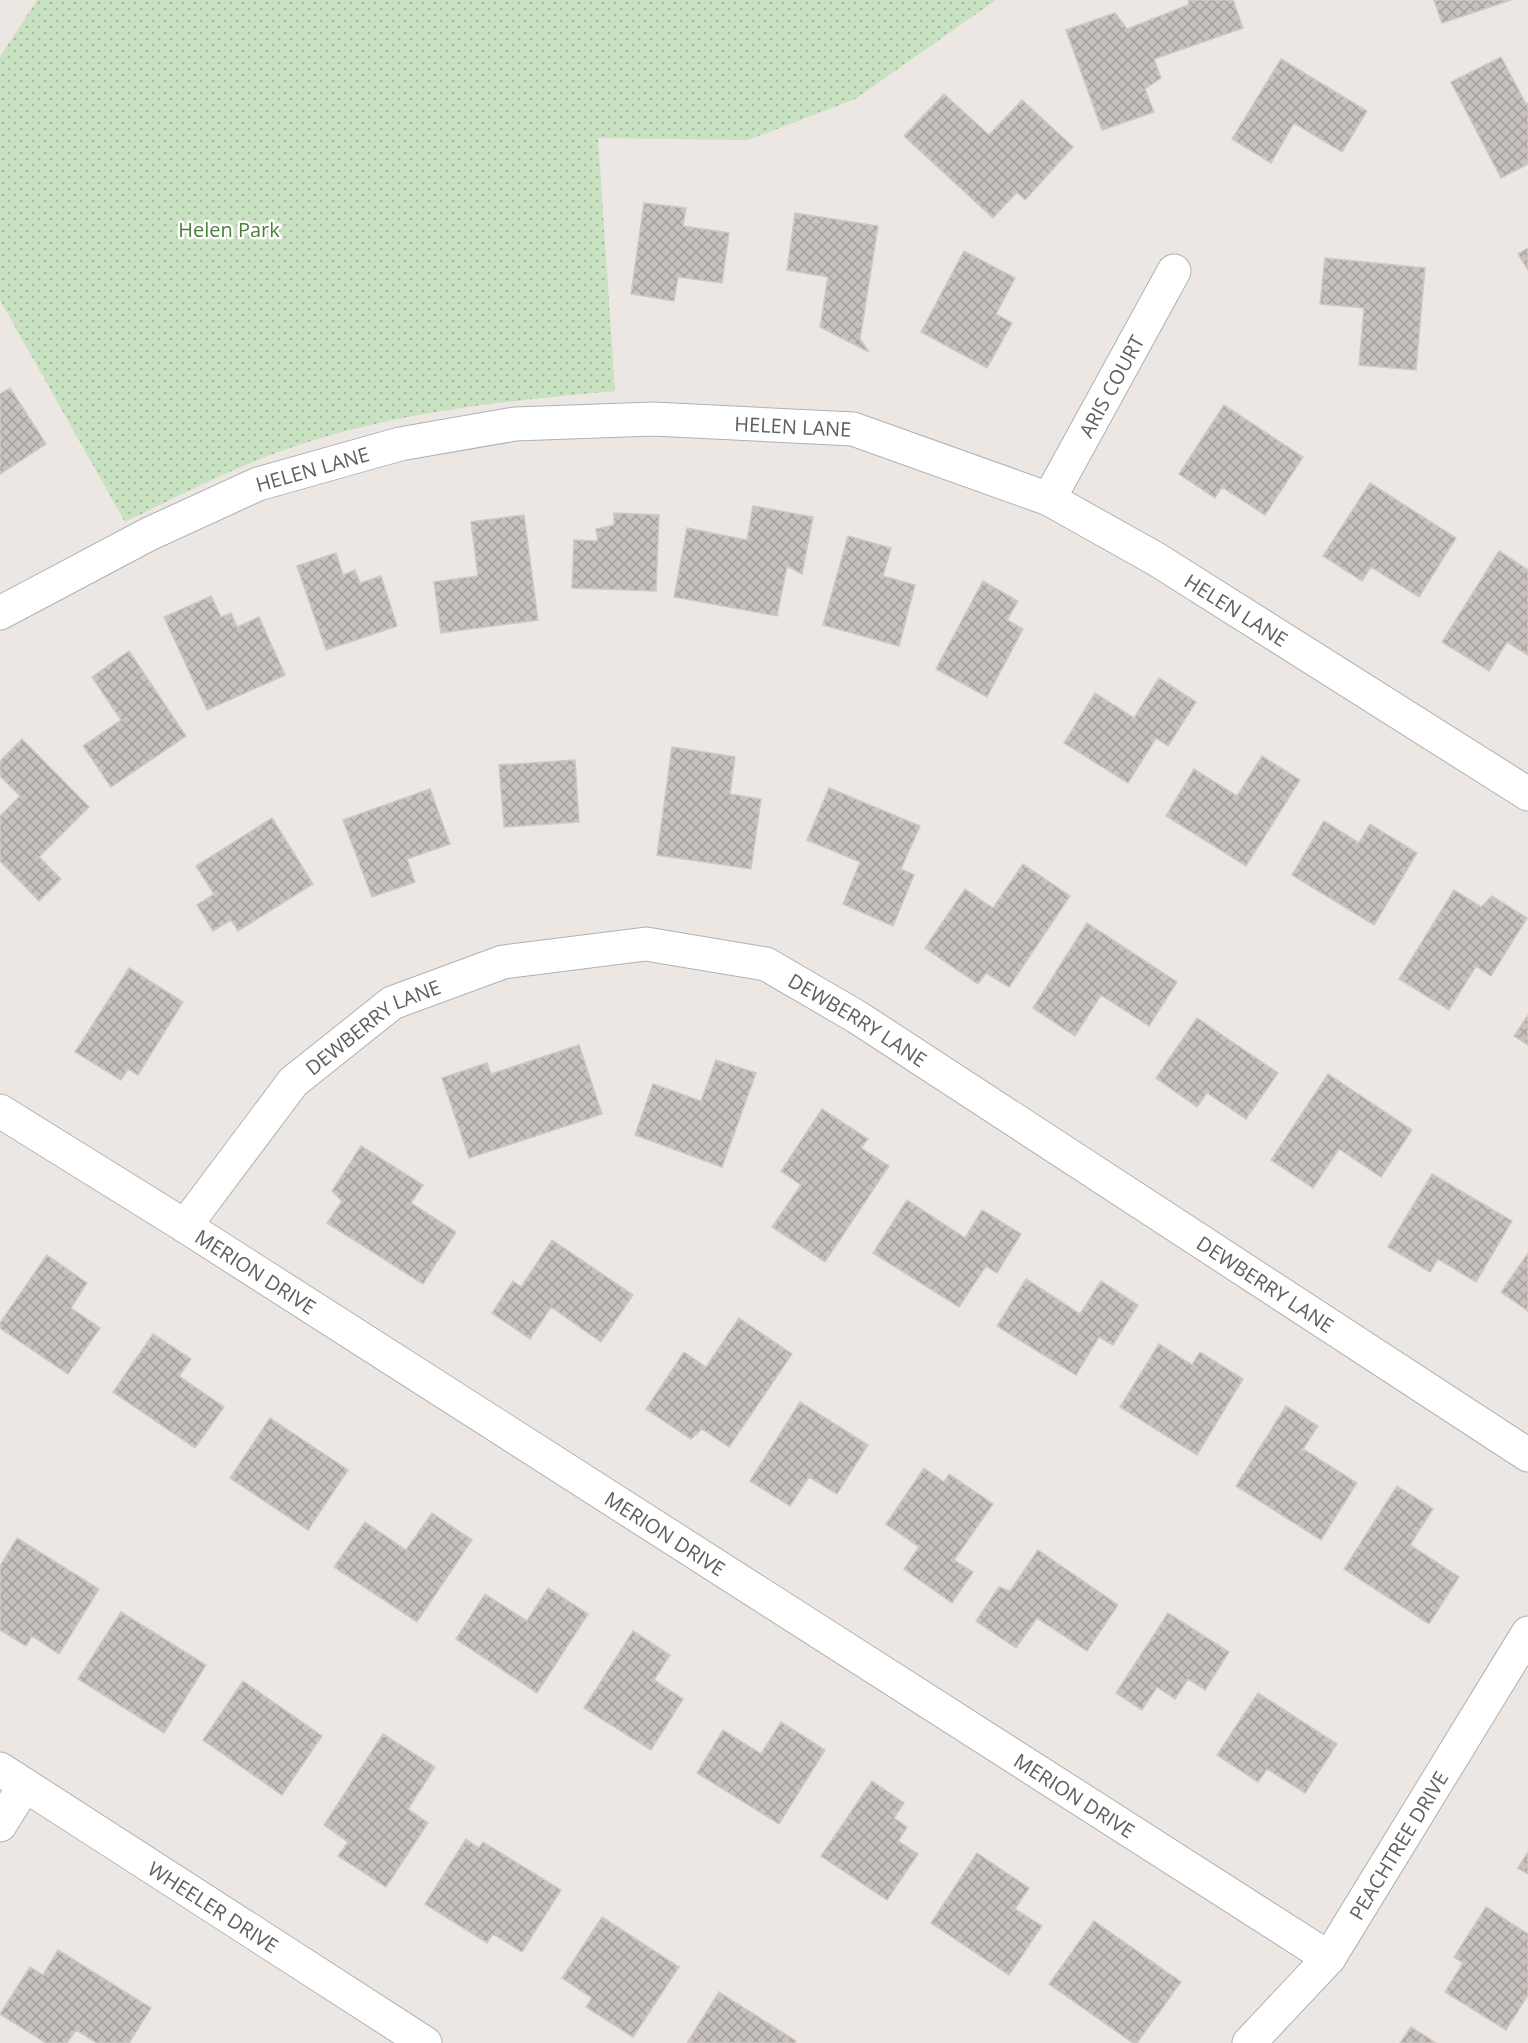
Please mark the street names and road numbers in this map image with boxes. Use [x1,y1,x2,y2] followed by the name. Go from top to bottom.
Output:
[1072,330,1150,442] street label: ARIS COURT
[734,410,852,442] street label: HELEN LANE
[252,440,372,498] street label: HELEN LANE
[1180,567,1293,652] street label: HELEN LANE
[783,966,932,1073] street label: DEWBERRY LANE
[299,973,444,1081] street label: DEWBERRY LANE
[190,1223,321,1320] street label: MERION DRIVE
[1192,1229,1339,1338] street label: DEWBERRY LANE
[600,1485,731,1582] street label: MERION DRIVE
[1009,1747,1140,1844] street label: MERION DRIVE
[1342,1766,1454,1925] street label: PEACHTREE DRIVE
[143,1855,284,1959] street label: WHEELER DRIVE

